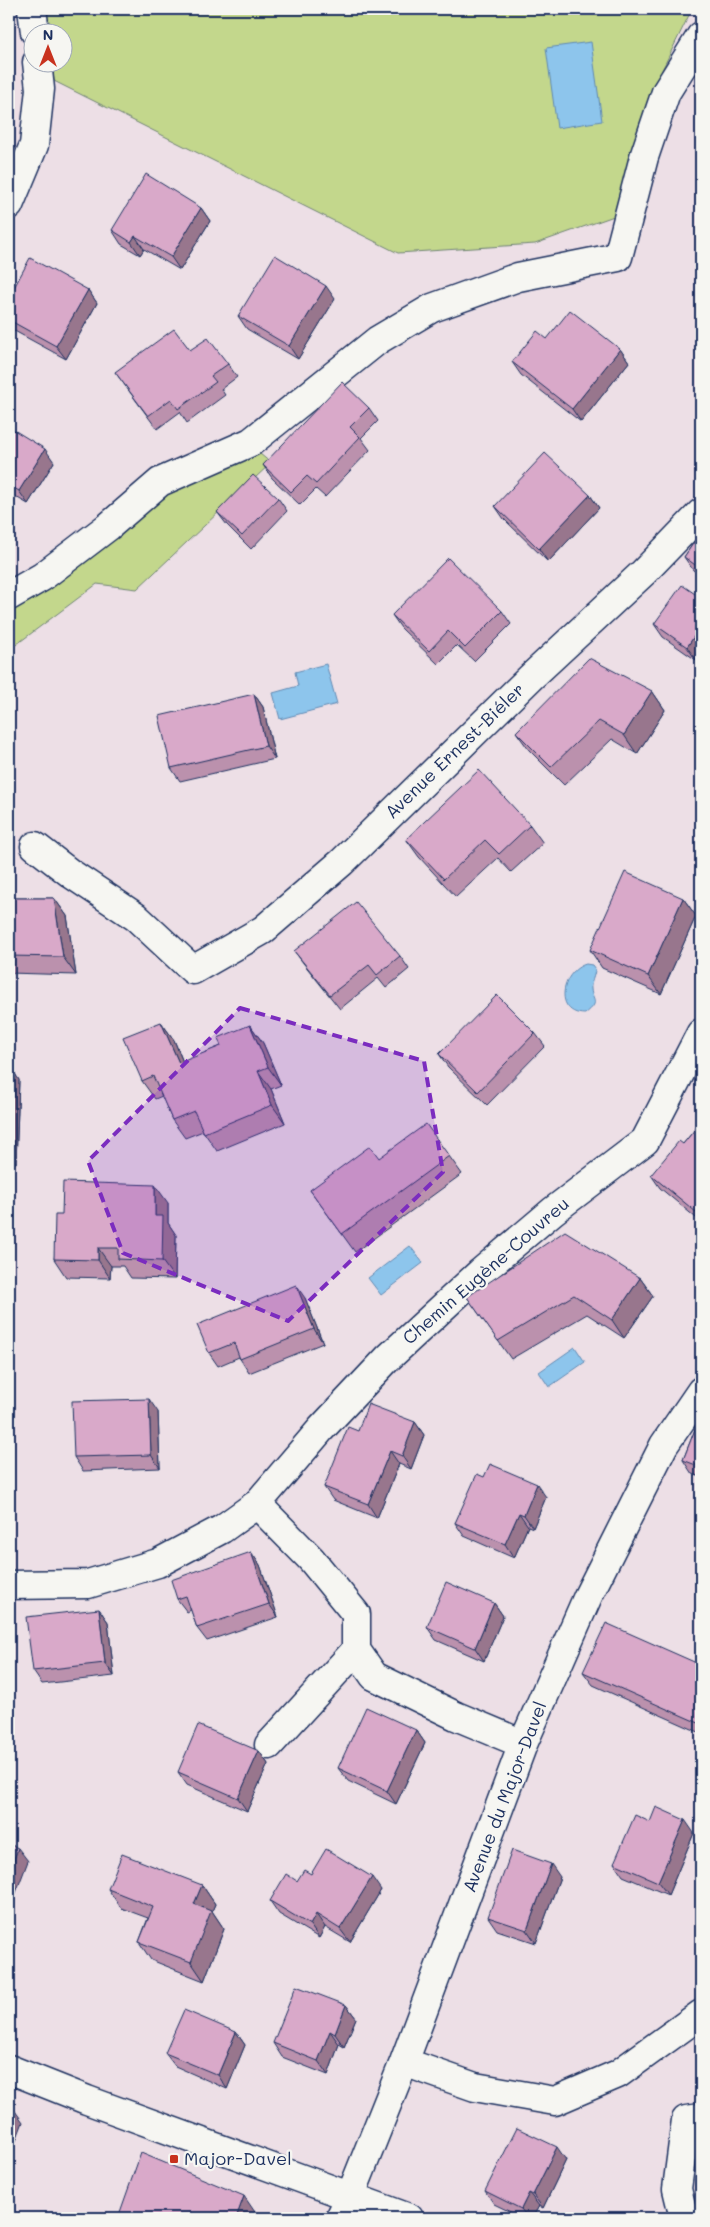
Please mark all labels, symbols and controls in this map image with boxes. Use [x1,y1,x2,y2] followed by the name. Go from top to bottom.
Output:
[22,22,72,72] north arrow
[43,25,53,44] text: N
[379,677,529,823] street label: Avenue Ernest-Biéler
[397,1191,574,1349] street label: Chemin Eugène-Couvreu
[457,1698,552,1896] street label: Avenue du Major-Davel
[184,2146,292,2170] place label: Major-Davel
[168,2153,180,2165] marker: Major-Davel

